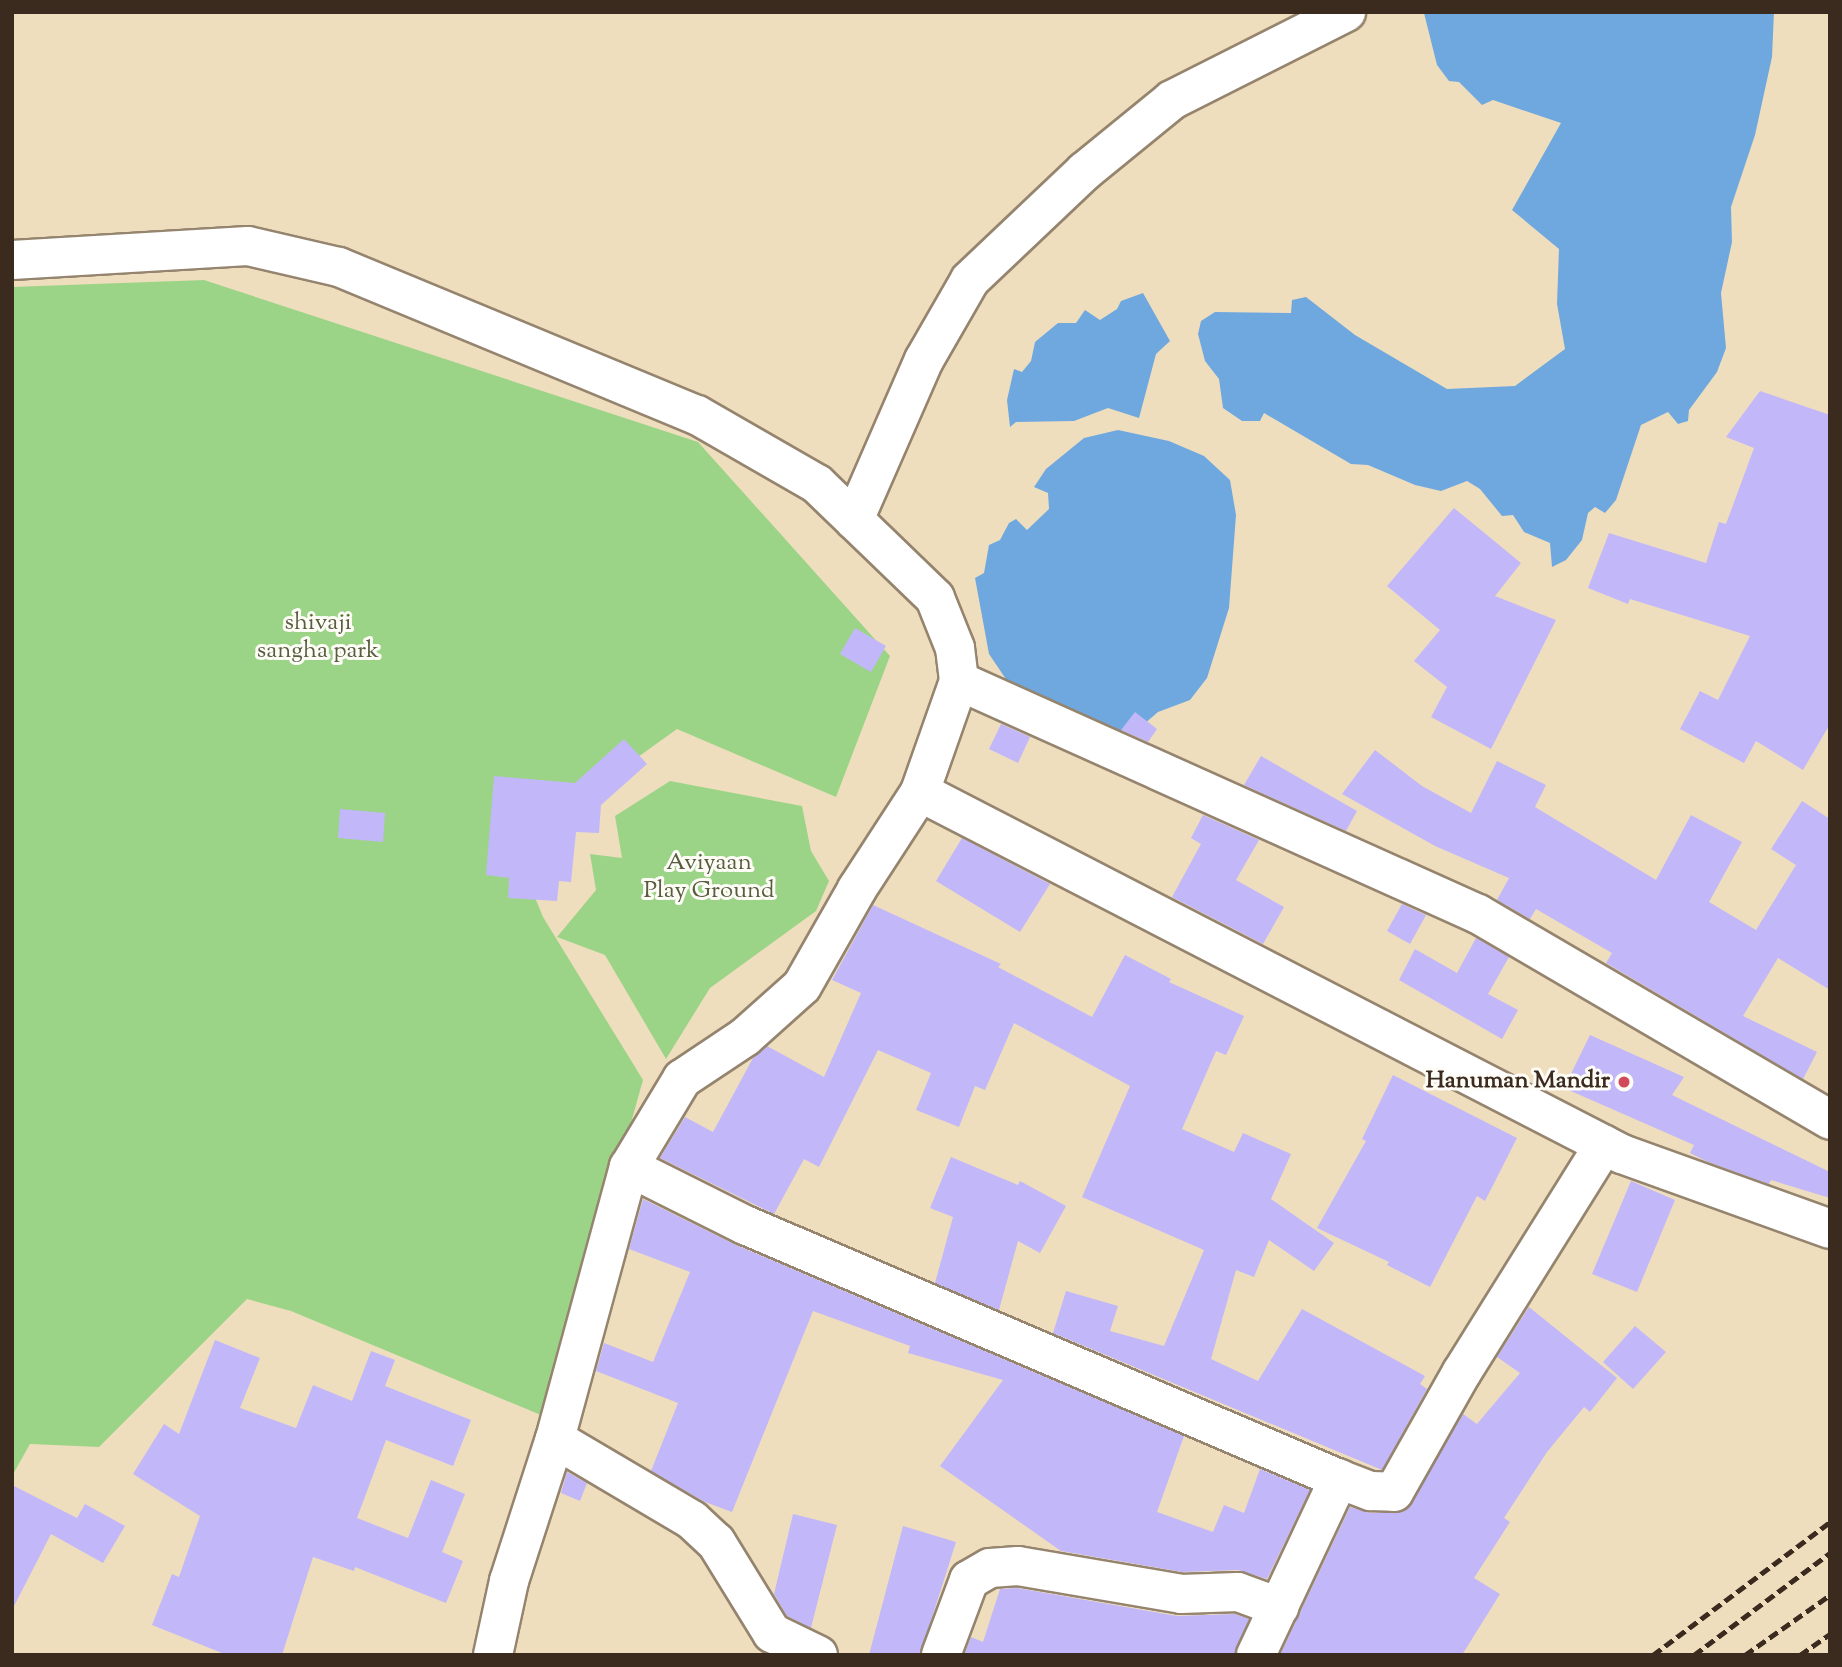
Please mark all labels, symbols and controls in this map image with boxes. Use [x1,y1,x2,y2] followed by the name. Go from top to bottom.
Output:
[257,610,379,666] park label: shivaji sangha park
[643,850,775,906] park label: Aviyaan Play Ground
[1426,1068,1610,1096] place label: Hanuman Mandir
[1616,1074,1632,1090] marker: Hanuman Mandir

